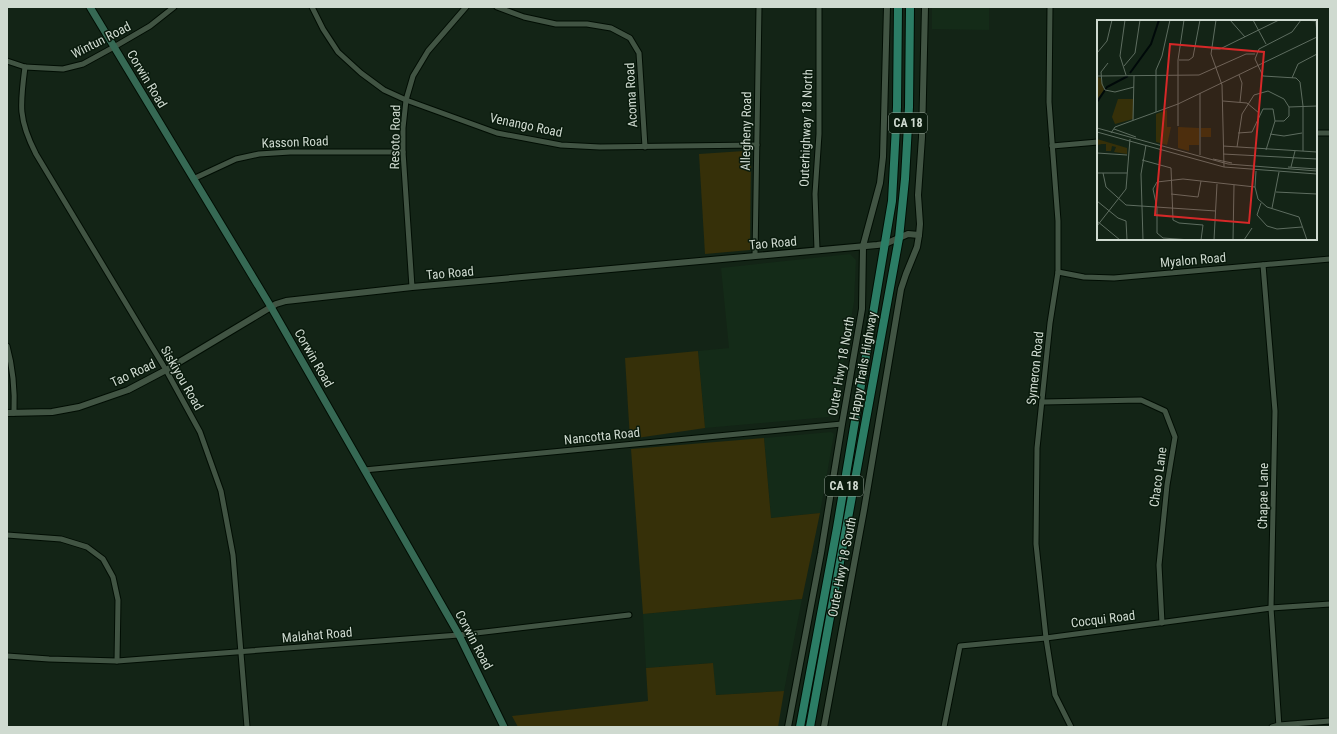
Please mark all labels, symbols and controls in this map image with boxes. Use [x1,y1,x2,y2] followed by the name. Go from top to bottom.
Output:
[69,19,133,61] street label: Wintun Road
[1097,20,1317,240] inset map
[124,47,170,111] street label: Corwin Road
[622,62,640,128] street label: Acoma Road
[796,69,816,187] street label: Outerhighway 18 North
[738,91,754,171] street label: Allegheny Road
[387,104,403,170] street label: Resoto Road
[488,110,564,140] street label: Venango Road
[889,113,927,133] road number: CA 18
[261,133,329,151] street label: Kasson Road
[748,233,798,253] street label: Tao Road
[1159,250,1227,270] street label: Myalon Road
[425,263,475,283] street label: Tao Road
[846,310,880,421] street label: Happy Trails Highway
[825,315,857,417] street label: Outer Hwy 18 North
[291,326,337,390] street label: Corwin Road
[1024,331,1046,405] street label: Symeron Road
[158,343,206,413] street label: Siskiyou Road
[108,356,158,390] street label: Tao Road
[563,425,641,447] street label: Nancotta Road
[1146,446,1170,508] street label: Chaco Lane
[1255,463,1271,529] street label: Chapae Lane
[825,476,863,496] road number: CA 18
[825,516,859,618] street label: Outer Hwy 18 South
[452,608,496,672] street label: Corwin Road
[1070,608,1136,630] street label: Cocqui Road
[281,624,353,646] street label: Malahat Road

